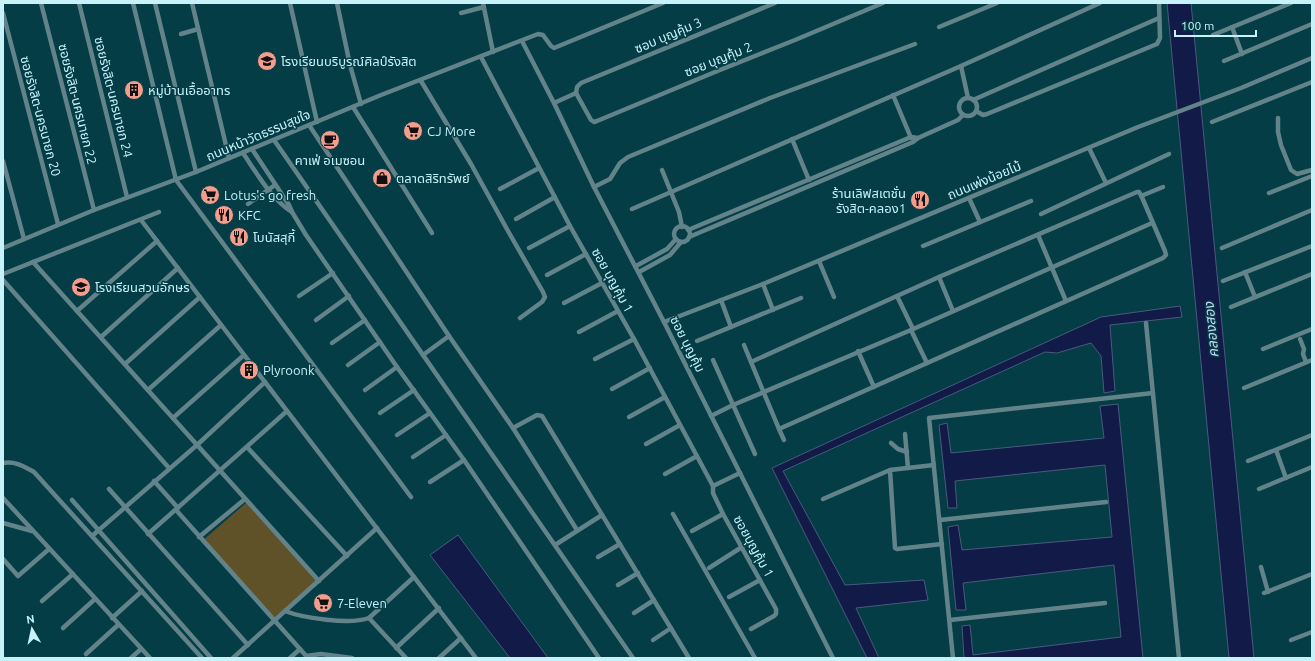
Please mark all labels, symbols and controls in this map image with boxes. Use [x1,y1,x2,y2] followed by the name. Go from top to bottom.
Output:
[1175,12,1256,38] scale bar
[632,15,704,56] street label: ซอบ บุญคุ้ม 3
[1181,19,1214,32] text: 100 m
[92,35,136,159] street label: ซอยรังสิต-นครนายก 24
[682,39,754,80] street label: ซอย บุญคุ้ม 2
[56,42,100,166] street label: ซอยรังสิต-นครนายก 22
[256,50,278,72] school or university icon: โรงเรียนบริบูรณ์ศิลป์รังสิต
[18,54,64,178] street label: ซอยรังสิต-นครนายก 20
[281,54,417,69] place label: โรงเรียนบริบูรณ์ศิลป์รังสิต
[123,79,145,101] building icon: หมู่บ้านเอื้ออาทร
[148,81,230,98] place label: หมู่บ้านเอื้ออาทร
[204,107,313,164] street label: ถนนหน้าวัดธรรมสุขใจ
[402,120,424,142] supermarket icon: CJ More
[427,124,476,138] place label: CJ More
[319,129,341,151] cafe icon: คาเฟ่ อเมซอน
[295,153,365,167] place label: คาเฟ่ อเมซอน
[945,158,1023,202] street label: ถนนเพ่งน้อยไม้
[371,167,393,189] shop icon: ตลาดสิริทรัพย์
[396,171,470,185] place label: ตลาดสิริทรัพย์
[199,184,221,206] supermarket icon: Lotus's go fresh
[832,185,906,215] place label: ร้านเลิฟสเตชั่น รังสิต-คลอง1
[224,188,316,202] place label: Lotus's go fresh
[909,189,931,211] restaurant icon: ร้านเลิฟสเตชั่น รังสิต-คลอง1
[213,204,235,226] restaurant icon: KFC
[238,208,261,222] place label: KFC
[228,226,250,248] restaurant icon: โบนัสสุกี้
[253,228,295,245] place label: โบนัสสุกี้
[589,245,636,315] street label: ซอย บุญคุ้ม 1
[70,276,92,298] school or university icon: โรงเรียนสวนอักษร
[95,280,190,294] place label: โรงเรียนสวนอักษร
[1200,300,1221,358] water label: คลองสอง
[667,314,708,375] street label: ซอย บุญคุ้ม
[238,359,260,381] building icon: Plyroonk
[263,363,315,377] place label: Plyroonk
[730,513,777,580] street label: ซอยบุญคุ้ม 1
[312,592,334,614] supermarket icon: 7-Eleven
[337,596,387,610] place label: 7-Eleven
[12,609,52,649] north arrow
[25,613,35,626] text: N

